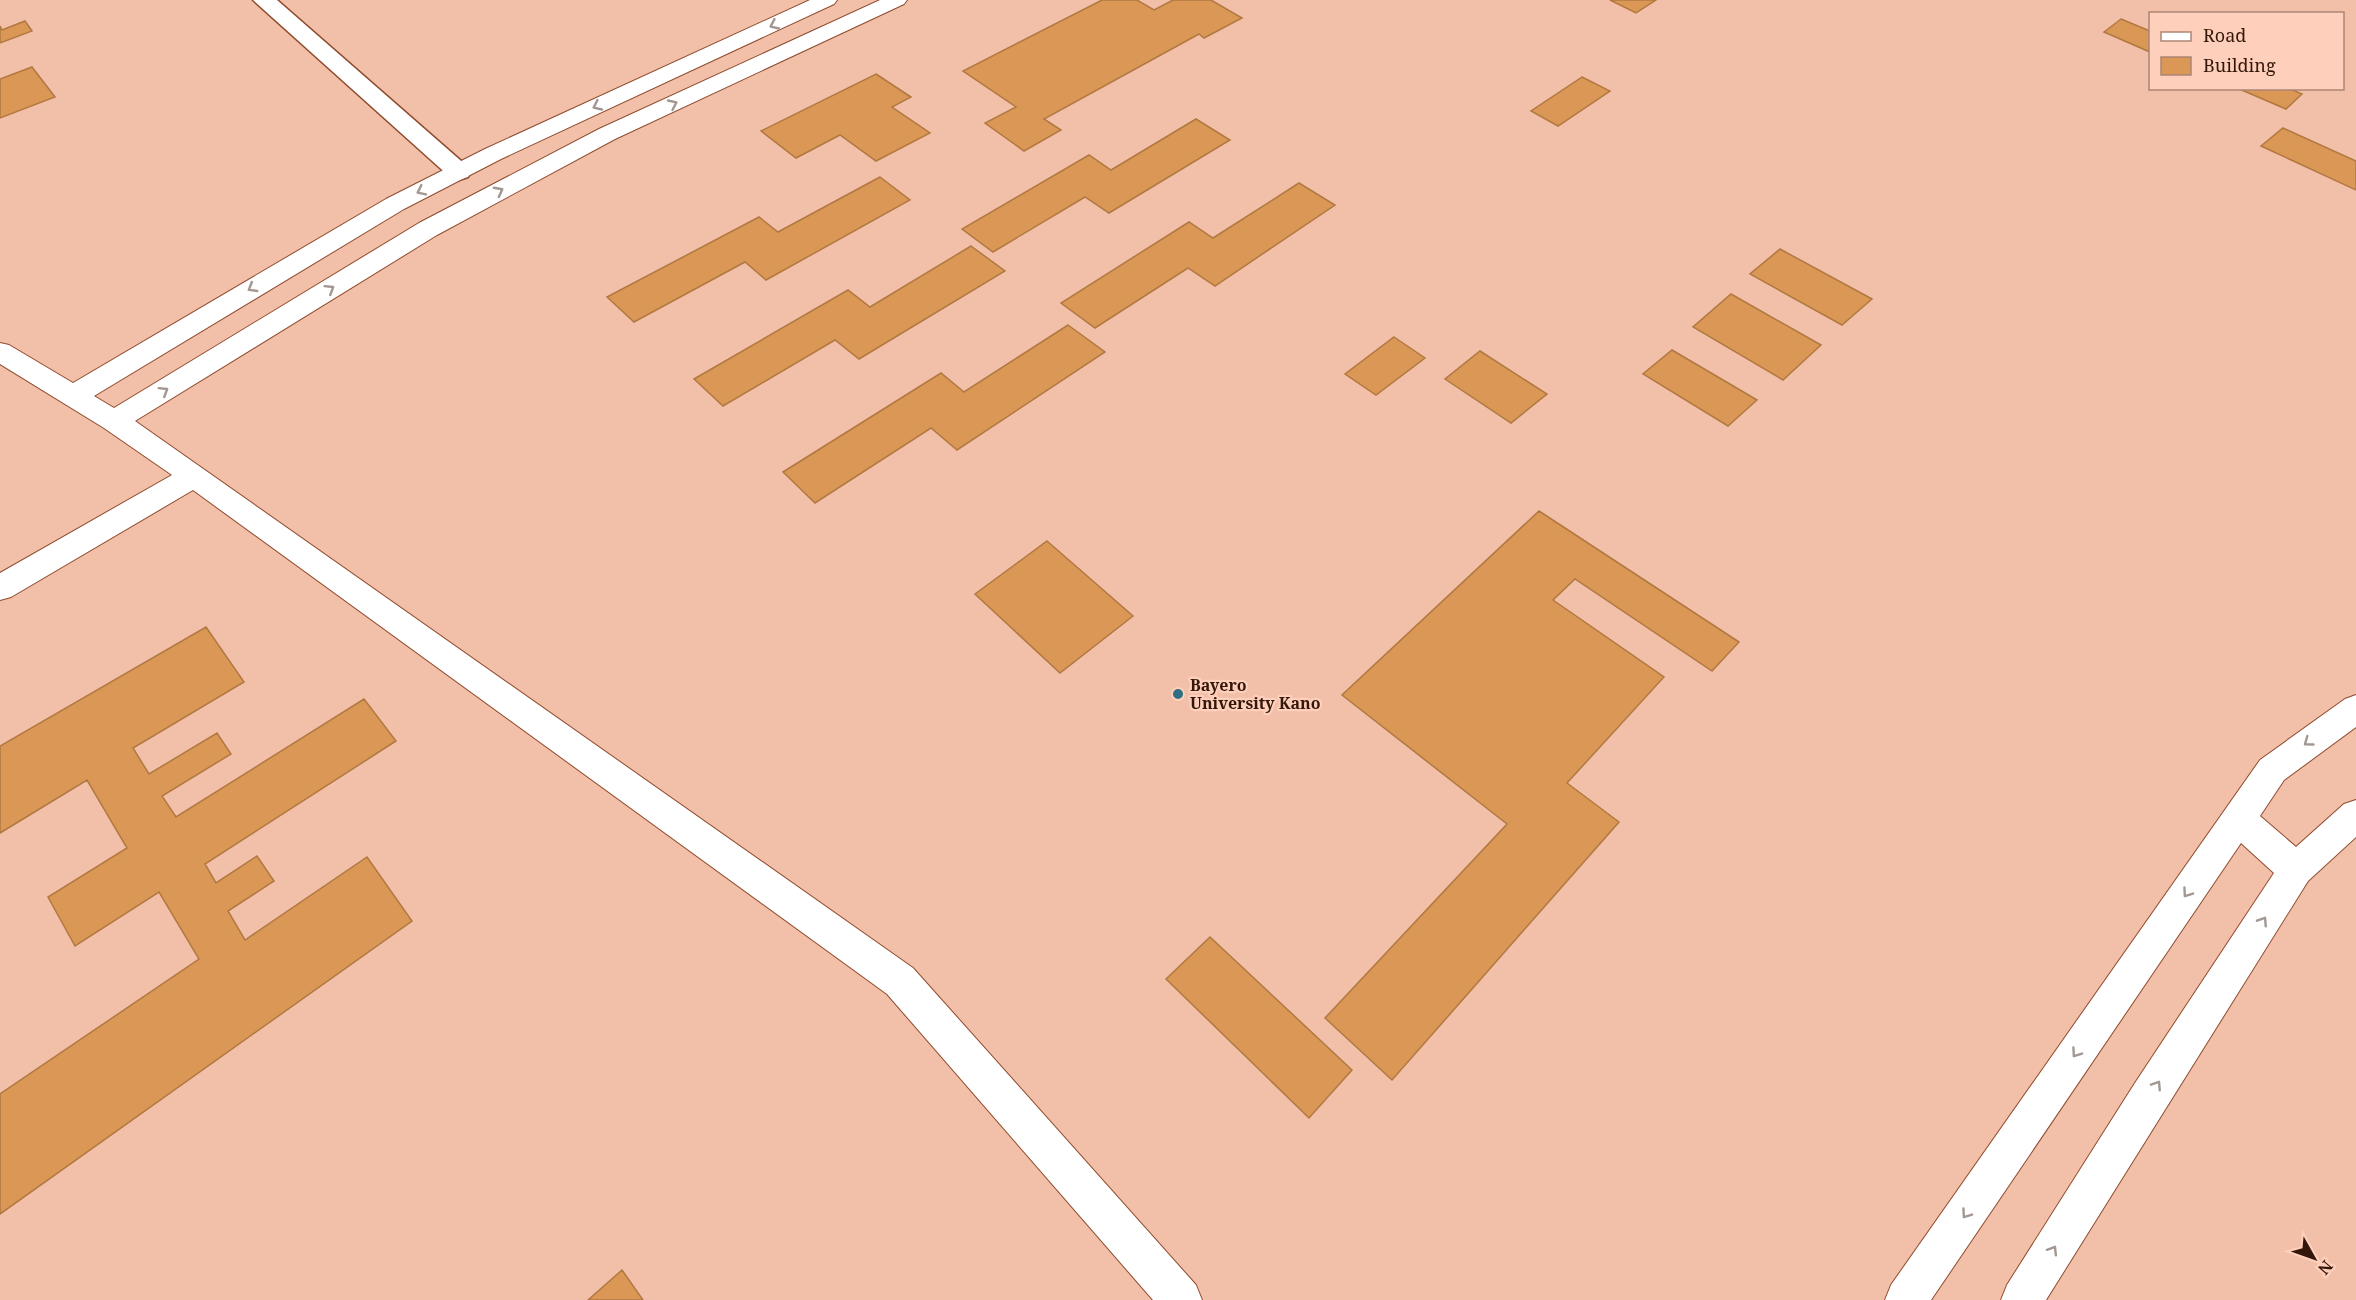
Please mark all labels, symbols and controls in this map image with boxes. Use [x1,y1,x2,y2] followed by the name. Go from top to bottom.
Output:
[2149,12,2344,90] legend
[769,17,780,29] one-way arrow
[2203,23,2246,47] text: Road
[2203,53,2276,77] text: Building
[592,98,603,110] one-way arrow
[667,99,678,111] one-way arrow
[416,183,427,195] one-way arrow
[493,187,503,198] one-way arrow
[248,281,258,293] one-way arrow
[324,284,334,296] one-way arrow
[158,386,168,398] one-way arrow
[1190,674,1321,714] place label: Bayero University Kano
[1171,687,1185,701] marker: Bayero University Kano
[2304,735,2315,746] one-way arrow
[2183,886,2194,897] one-way arrow
[2255,917,2267,927] one-way arrow
[2072,1047,2083,1058] one-way arrow
[2149,1081,2161,1091] one-way arrow
[1962,1207,1973,1218] one-way arrow
[2284,1228,2344,1288] north arrow
[2046,1246,2058,1256] one-way arrow
[2313,1256,2338,1280] text: N

